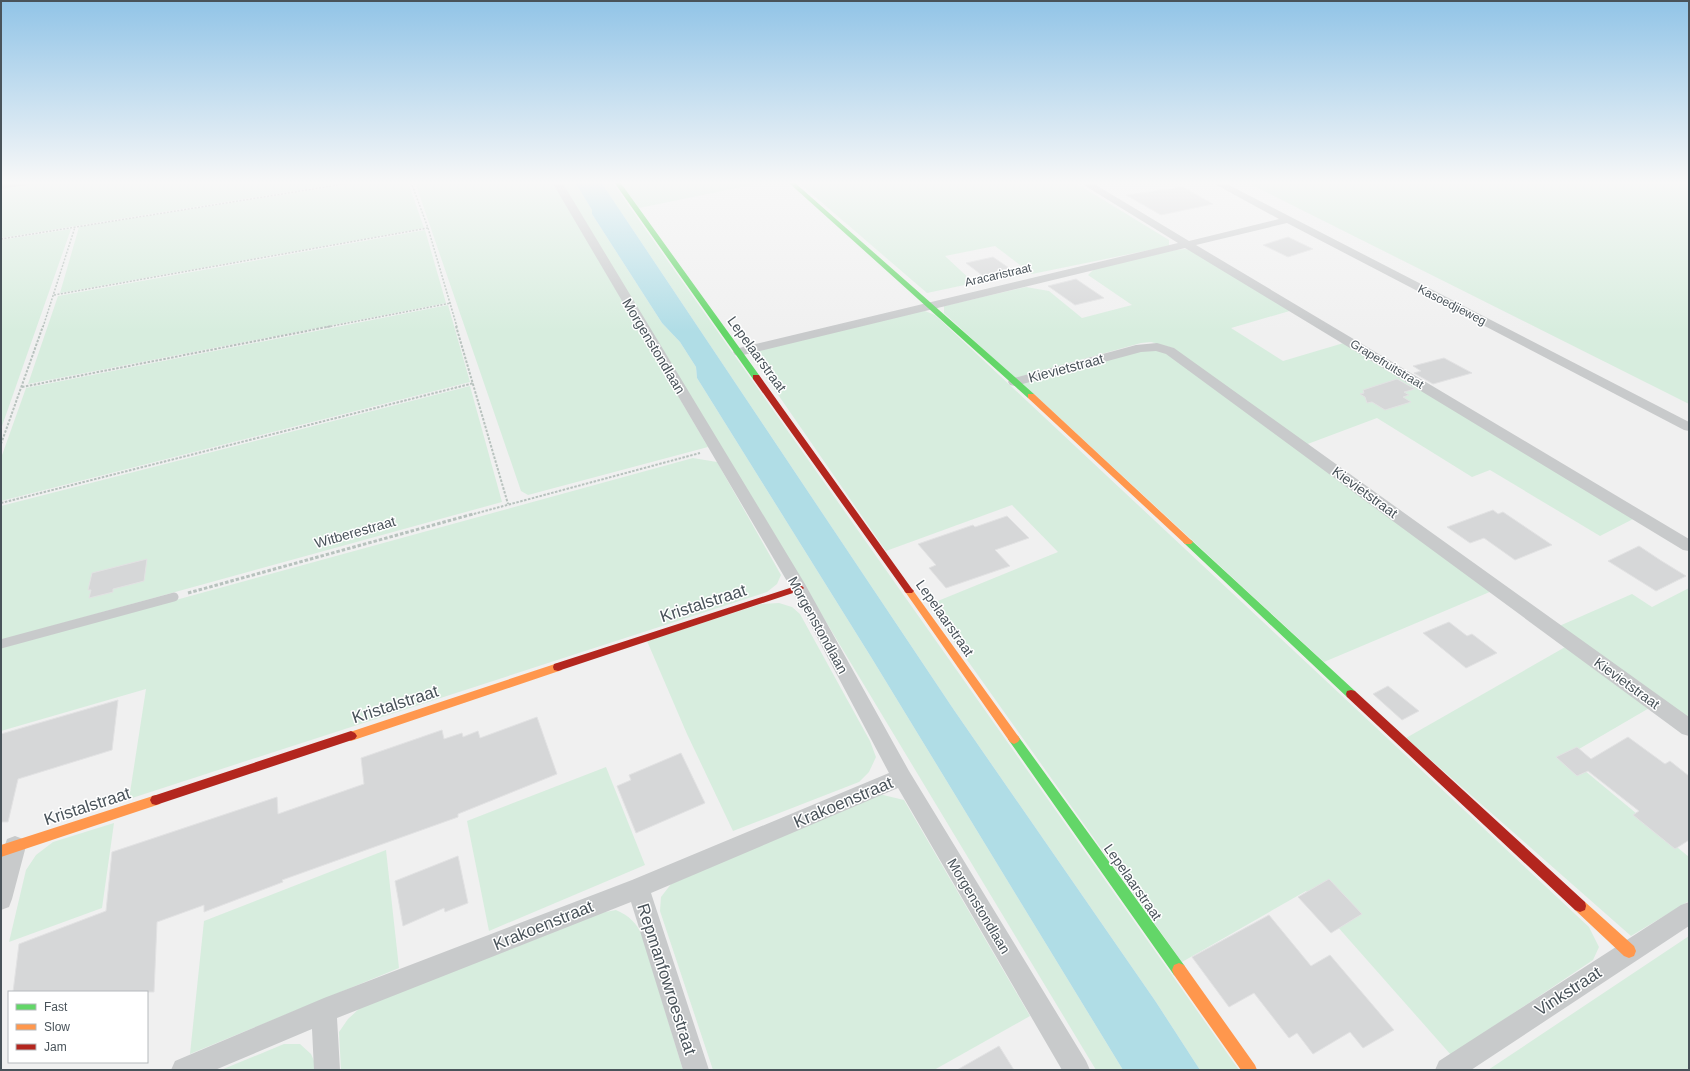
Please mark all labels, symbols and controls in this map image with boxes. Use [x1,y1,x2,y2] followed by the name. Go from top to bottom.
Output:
[963,260,1033,289] street label: Aracaristraat
[1416,282,1488,328] street label: Kasoedjieweg
[619,296,689,396] street label: Morgenstondlaan
[724,313,790,395] street label: Lepelaarstraat
[1348,337,1427,392] street label: Grapefruitstraat
[1027,350,1105,386] street label: Kievietstraat
[1329,463,1401,521] street label: Kievietstraat
[313,513,397,551] street label: Witberestraat
[785,574,851,676] street label: Morgenstondlaan
[913,577,977,659] street label: Lepelaarstraat
[658,580,749,626] street label: Kristalstraat
[1591,654,1663,712] street label: Kievietstraat
[350,681,441,727] street label: Kristalstraat
[791,773,896,832] street label: Krakoenstraat
[42,783,133,829] street label: Kristalstraat
[1101,841,1165,923] street label: Lepelaarstraat
[944,856,1014,956] street label: Morgenstondlaan
[491,897,596,954] street label: Krakoenstraat
[633,901,700,1057] street label: Repmanfowroestraat
[1532,963,1605,1020] street label: Vinkstraat
[8,991,148,1063] legend
[44,1000,68,1014] text: Fast
[44,1020,70,1034] text: Slow
[44,1040,67,1054] text: Jam

